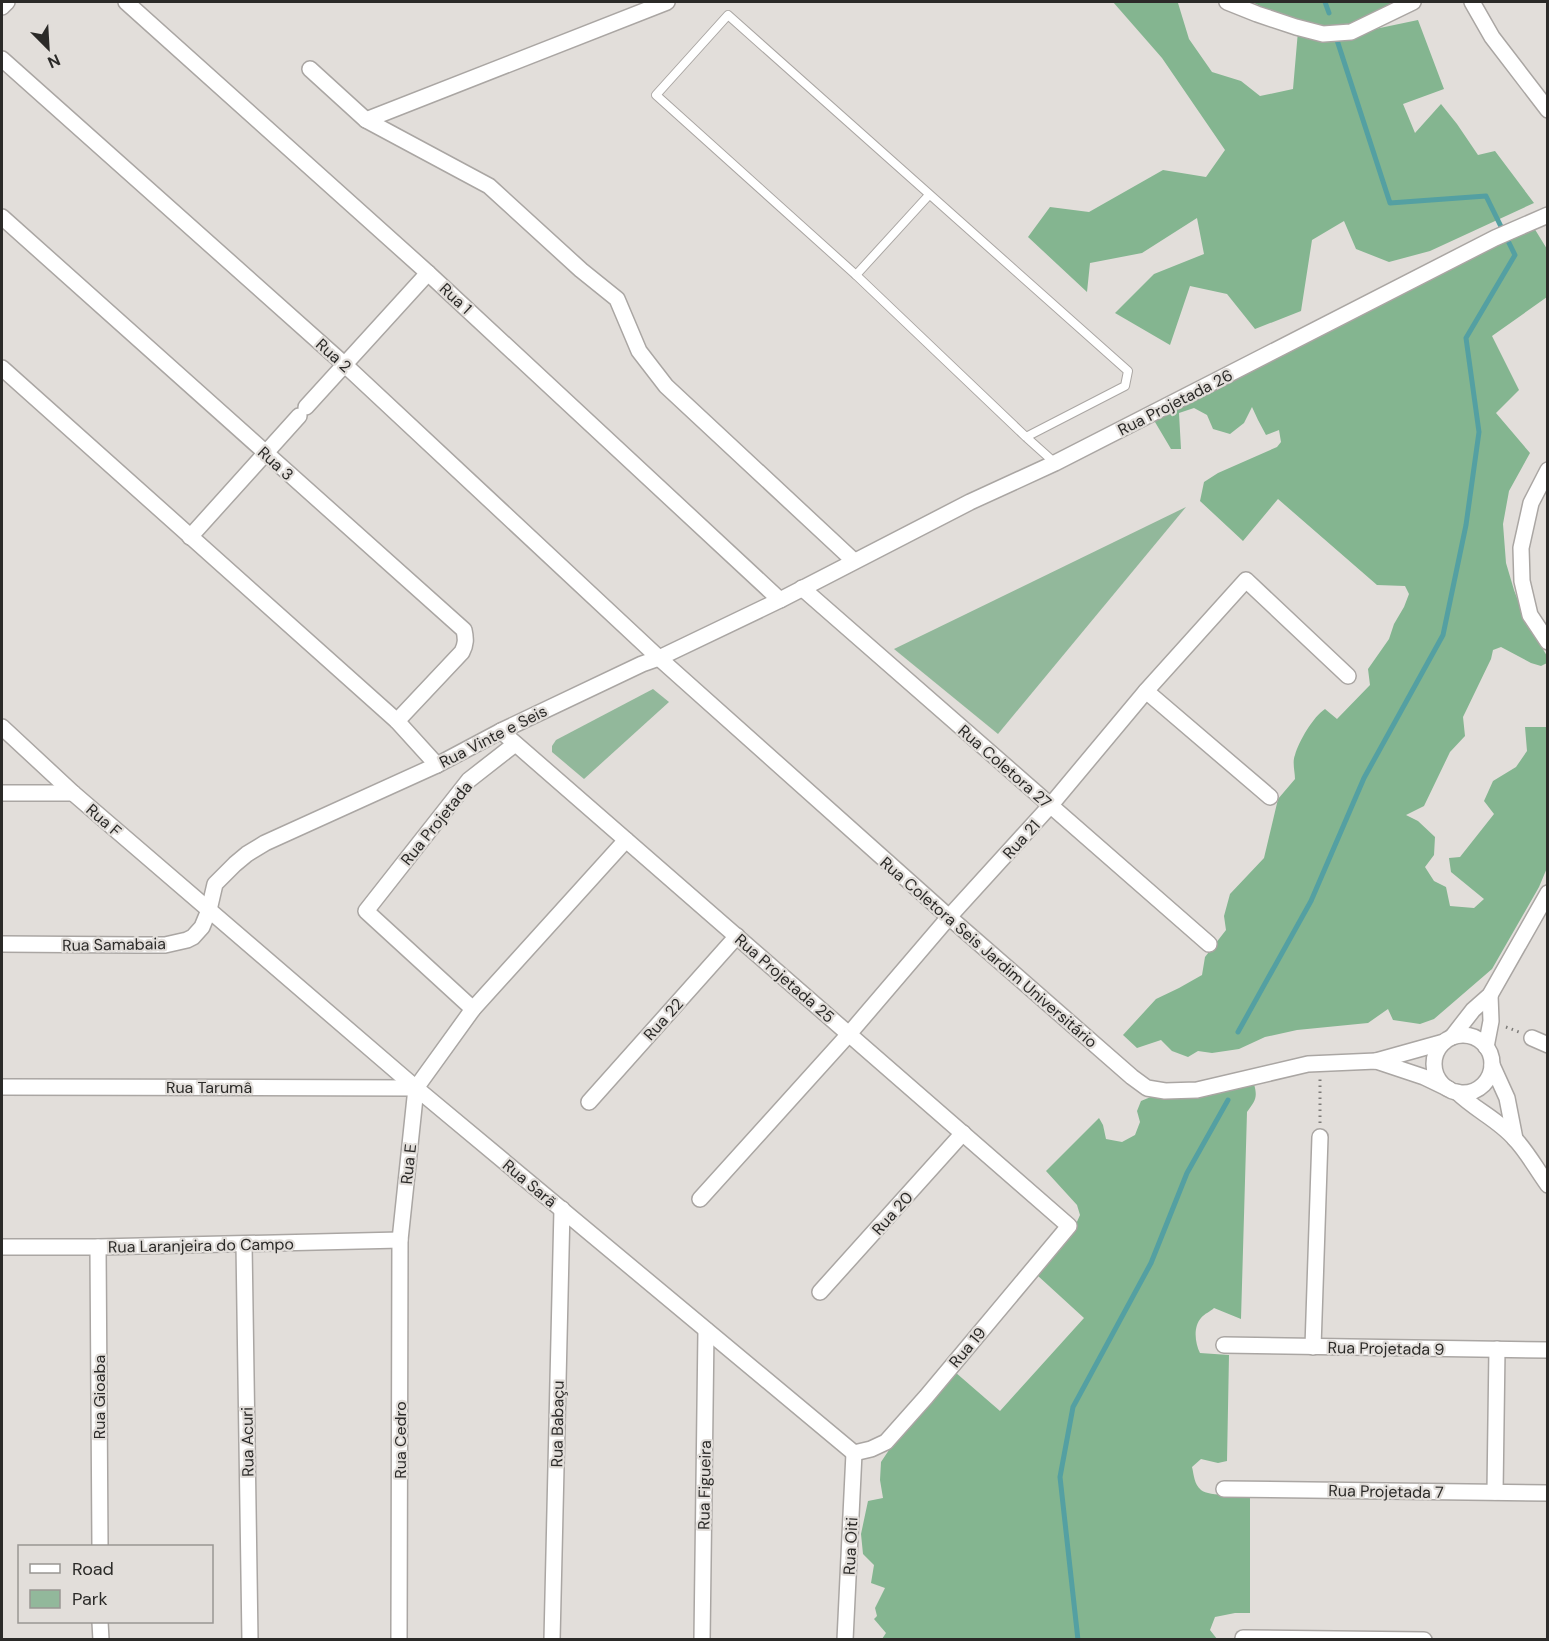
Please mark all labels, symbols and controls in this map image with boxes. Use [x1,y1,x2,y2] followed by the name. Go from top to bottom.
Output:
[18,18,78,78] north arrow
[44,49,63,73] text: N
[435,278,476,319] street label: Rua 1
[311,334,356,377] street label: Rua 2
[1114,364,1236,440] street label: Rua Projetada 26
[253,442,298,485] street label: Rua 3
[436,700,551,773] street label: Rua Vinte e Seis
[954,720,1056,813] street label: Rua Coletora 27
[396,777,477,870] street label: Rua Projetada
[82,799,126,842] street label: Rua F
[998,815,1045,863] street label: Rua 21
[876,852,1102,1053] street label: Rua Coletora Seis Jardim Universitário
[730,929,839,1028] street label: Rua Projetada 25
[62,933,166,956] street label: Rua Samabaia
[639,994,688,1045] street label: Rua 22
[166,1077,252,1098] street label: Rua Tarumâ
[396,1143,421,1185] street label: Rua E
[498,1155,561,1212] street label: Rua Sarã
[867,1187,917,1240] street label: Rua 20
[108,1233,294,1258] street label: Rua Laranjeira do Campo
[944,1323,990,1372] street label: Rua 19
[1327,1337,1445,1360] street label: Rua Projetada 9
[89,1355,110,1439] street label: Rua Gioaba
[546,1380,569,1468] street label: Rua Babaçu
[390,1401,411,1479] street label: Rua Cedro
[236,1407,259,1477] street label: Rua Acuri
[693,1440,716,1530] street label: Rua Figueira
[1328,1480,1444,1503] street label: Rua Projetada 7
[838,1517,863,1576] street label: Rua Oiti
[18,1545,213,1623] legend
[72,1557,114,1581] text: Road
[72,1587,108,1611] text: Park

